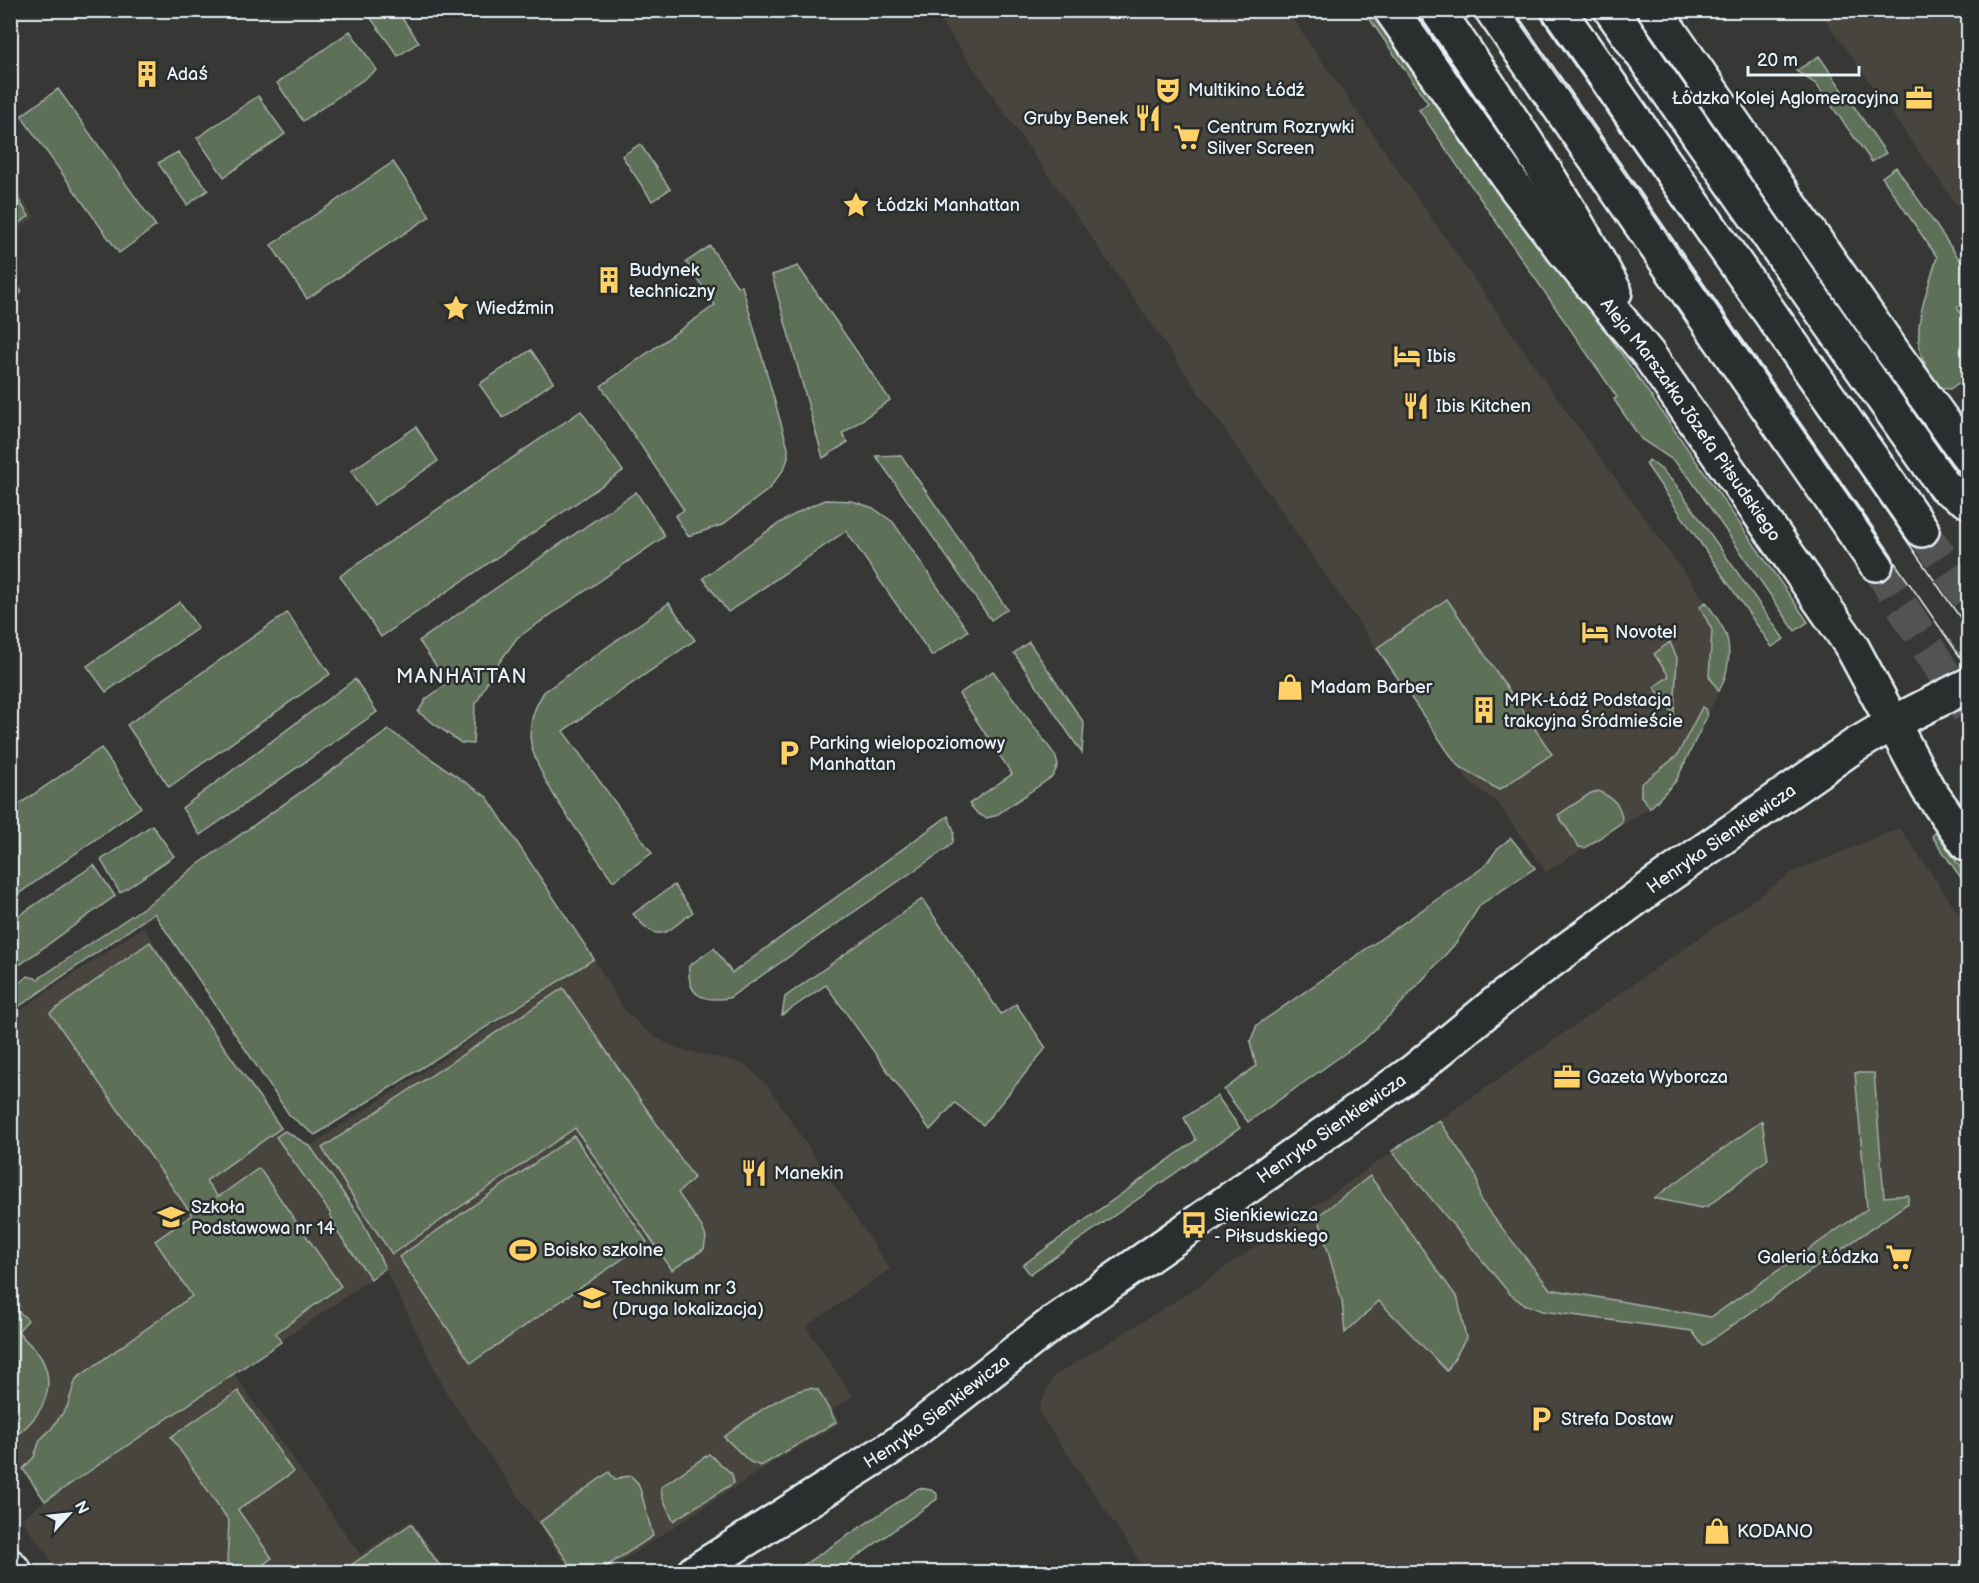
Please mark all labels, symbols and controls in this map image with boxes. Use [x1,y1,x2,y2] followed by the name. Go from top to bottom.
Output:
[1748,39,1859,77] scale bar
[1757,50,1798,71] text: 20 m
[132,59,162,89] building icon: Adaś
[167,64,208,85] place label: Adaś
[1153,75,1183,105] theatre icon: Multikino Łódź
[1188,80,1305,101] place label: Multikino Łódź
[1904,83,1934,113] office icon: Łódzka Kolej Aglomeracyjna
[1672,88,1899,109] place label: Łódzka Kolej Aglomeracyjna
[1133,103,1163,133] restaurant icon: Gruby Benek
[1024,108,1128,129] place label: Gruby Benek
[1207,117,1355,159] place label: Centrum Rozrywki Silver Screen
[1172,122,1202,152] supermarket icon: Centrum Rozrywki Silver Screen
[841,190,871,220] place icon: Łódzki Manhattan
[876,195,1020,216] place label: Łódzki Manhattan
[629,260,716,302] place label: Budynek techniczny
[594,265,624,295] building icon: Budynek techniczny
[441,293,471,323] place icon: Wiedźmin
[1596,294,1786,545] street label: Aleja Marszałka Józefa Piłsudskiego
[476,298,554,319] place label: Wiedźmin
[1392,341,1422,371] hotel icon: Ibis
[1427,346,1456,367] place label: Ibis
[1401,391,1431,421] restaurant icon: Ibis Kitchen
[1436,396,1531,417] place label: Ibis Kitchen
[1580,617,1610,647] hotel icon: Novotel
[1615,622,1677,643] place label: Novotel
[396,665,528,689] district label: MANHATTAN
[1275,672,1305,702] shop icon: Madam Barber
[1310,677,1433,698] place label: Madam Barber
[1504,690,1683,732] place label: MPK-Łódź Podstacja trakcyjna Śródmieście
[1469,695,1499,725] building icon: MPK-Łódź Podstacja trakcyjna Śródmieście
[809,733,1006,775] place label: Parking wielopoziomowy Manhattan
[774,738,804,768] parking icon: Parking wielopoziomowy Manhattan
[1642,779,1800,898] street label: Henryka Sienkiewicza
[1552,1062,1582,1092] office icon: Gazeta Wyborcza
[1587,1067,1728,1088] place label: Gazeta Wyborcza
[1253,1069,1410,1188] street label: Henryka Sienkiewicza
[739,1158,769,1188] restaurant icon: Manekin
[774,1163,844,1184] place label: Manekin
[191,1197,335,1239] place label: Szkoła Podstawowa nr 14
[156,1202,186,1232] school or university icon: Szkoła Podstawowa nr 14
[1214,1205,1328,1247] place label: Sienkiewicza - Piłsudskiego
[1179,1210,1209,1240] bus stop icon: Sienkiewicza - Piłsudskiego
[508,1235,538,1265] sports icon: Boisko szkolne
[543,1240,664,1261] place label: Boisko szkolne
[1884,1242,1914,1272] supermarket icon: Galeria Łódzka
[1757,1247,1879,1268] place label: Galeria Łódzka
[612,1278,764,1320] place label: Technikum nr 3 (Druga lokalizacja)
[577,1283,607,1313] school or university icon: Technikum nr 3 (Druga lokalizacja)
[860,1350,1014,1473] street label: Henryka Sienkiewicza
[1526,1404,1556,1434] parking icon: Strefa Dostaw
[1561,1409,1673,1430] place label: Strefa Dostaw
[39,1484,99,1544] north arrow
[70,1498,92,1518] text: N
[1702,1516,1732,1546] shop icon: KODANO
[1737,1521,1813,1542] place label: KODANO

